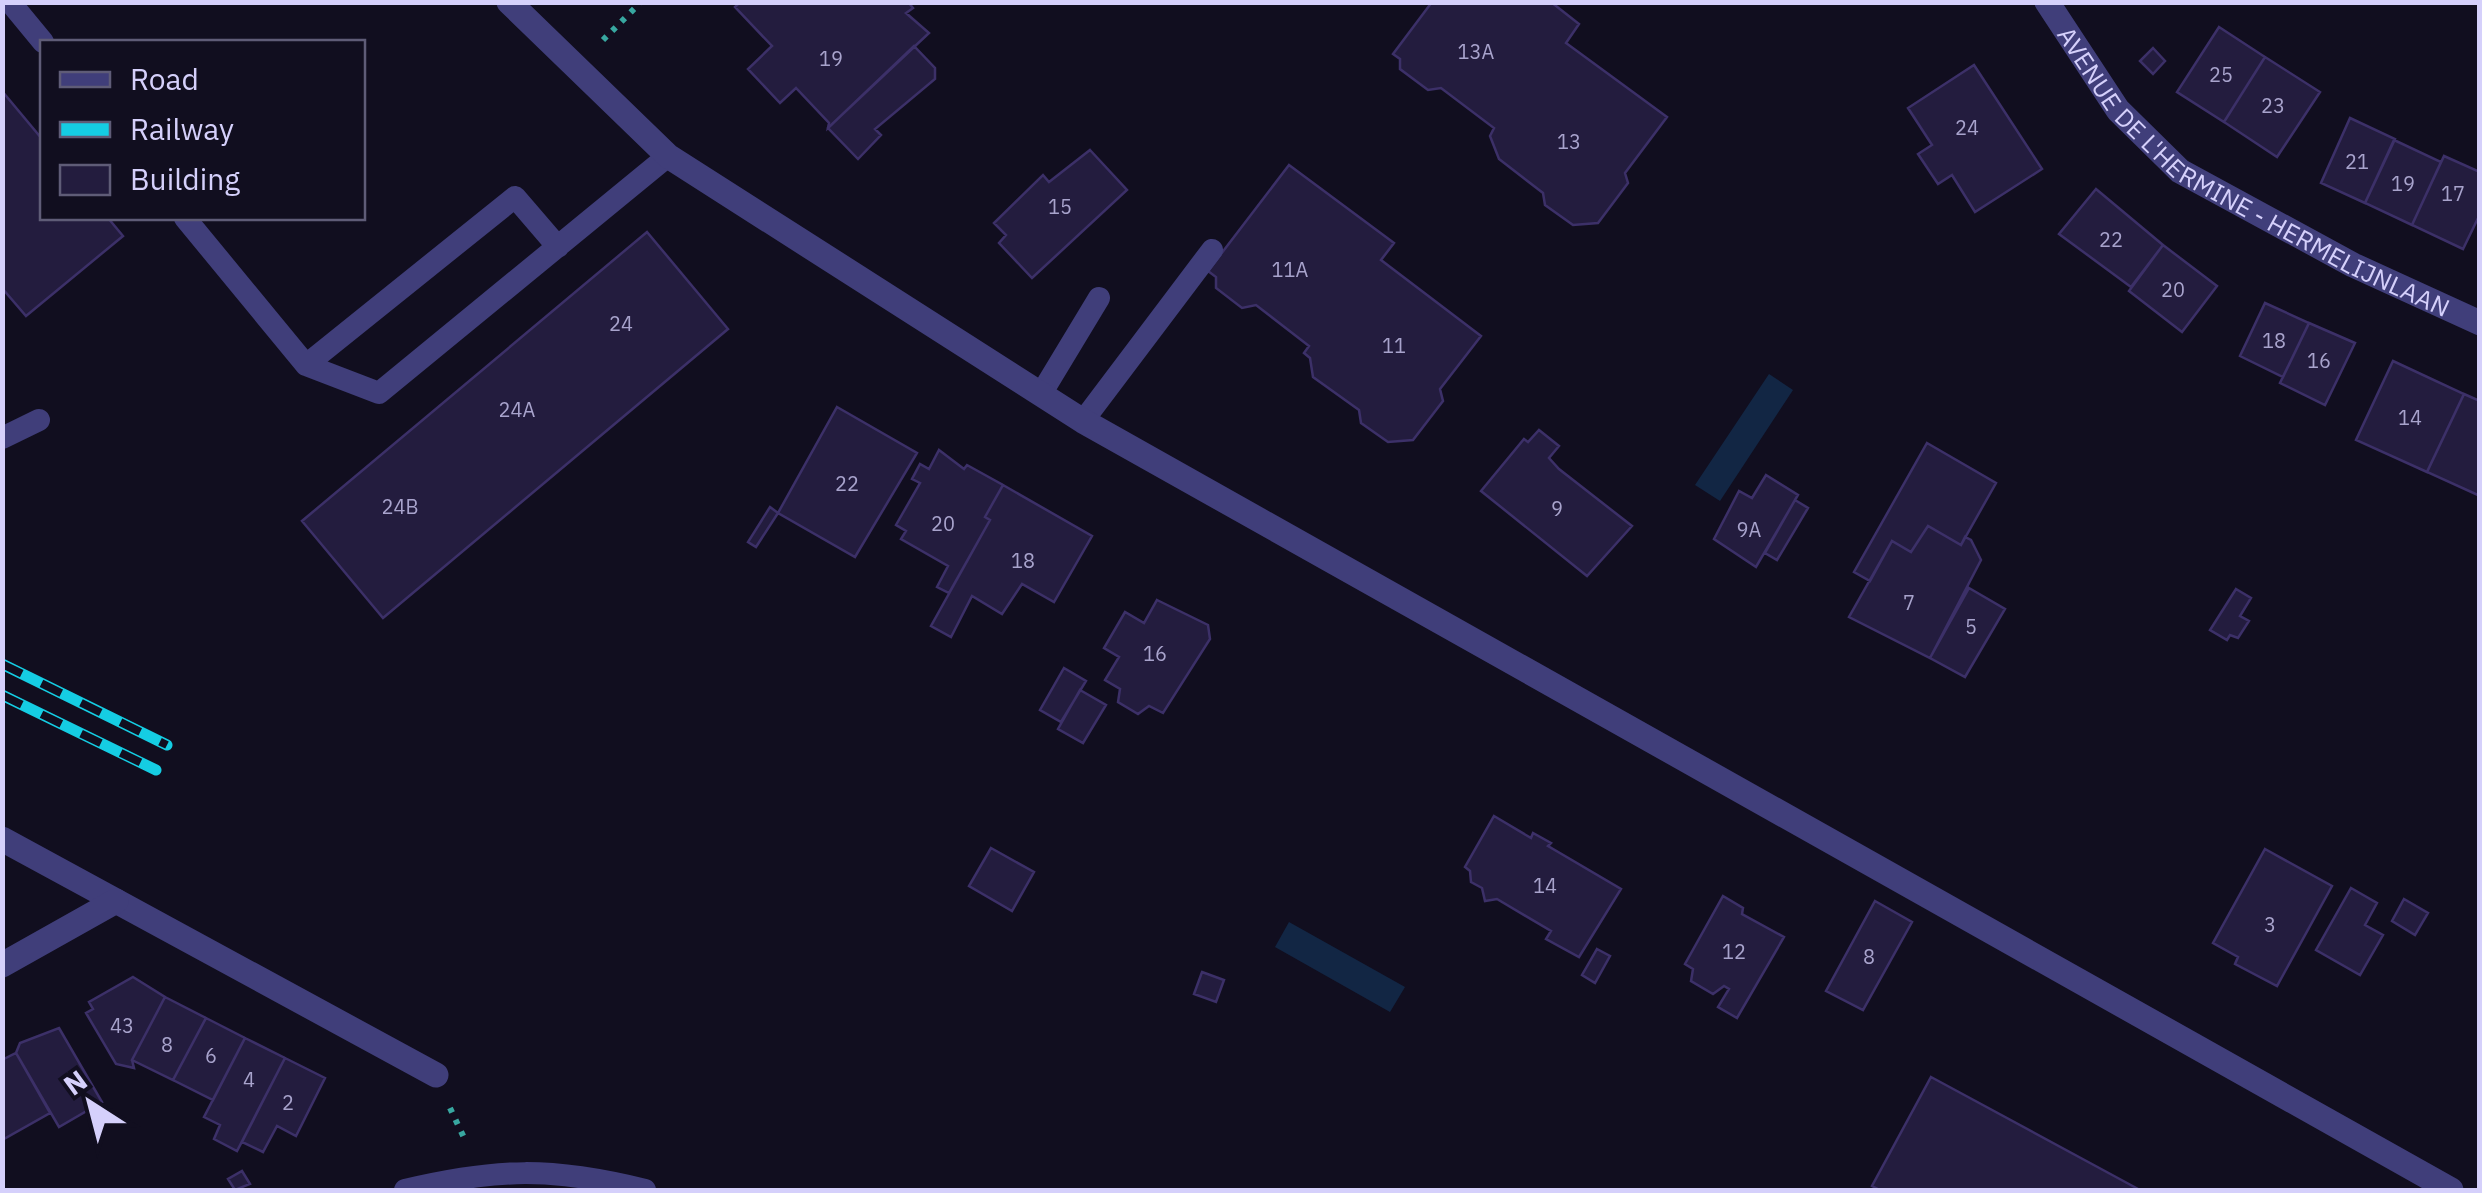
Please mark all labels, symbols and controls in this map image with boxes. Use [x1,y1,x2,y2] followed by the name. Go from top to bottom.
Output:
[2051,20,2455,324] street label: AVENUE DE L'HERMINE - HERMELIJNLAAN
[1458,38,1495,65] house number: 13A
[40,40,365,220] legend
[819,45,843,72] house number: 19
[130,59,199,98] text: Road
[2209,61,2233,88] house number: 25
[2261,92,2285,119] house number: 23
[130,109,234,148] text: Railway
[1955,114,1979,141] house number: 24
[1557,128,1581,155] house number: 13
[2345,148,2369,175] house number: 21
[130,159,240,198] text: Building
[2391,170,2415,197] house number: 19
[2441,180,2465,207] house number: 17
[1048,193,1072,220] house number: 15
[2099,226,2123,253] house number: 22
[1272,256,1309,283] house number: 11A
[2161,276,2185,303] house number: 20
[609,310,633,337] house number: 24
[2262,327,2286,354] house number: 18
[1382,332,1406,359] house number: 11
[2307,347,2331,374] house number: 16
[499,396,536,423] house number: 24A
[2398,404,2422,431] house number: 14
[835,470,859,497] house number: 22
[381,493,419,520] house number: 24B
[1551,495,1563,522] house number: 9
[931,510,955,537] house number: 20
[1737,516,1762,543] house number: 9A
[1011,547,1035,574] house number: 18
[1903,589,1915,616] house number: 7
[1965,613,1977,640] house number: 5
[1143,640,1167,667] house number: 16
[1533,872,1557,899] house number: 14
[2264,911,2276,938] house number: 3
[1722,938,1746,965] house number: 12
[1863,943,1875,970] house number: 8
[110,1012,134,1039] house number: 43
[161,1031,173,1058] house number: 8
[205,1042,217,1069] house number: 6
[40,1053,140,1153] north arrow
[56,1061,94,1103] text: N
[243,1066,255,1093] house number: 4
[282,1089,294,1116] house number: 2

